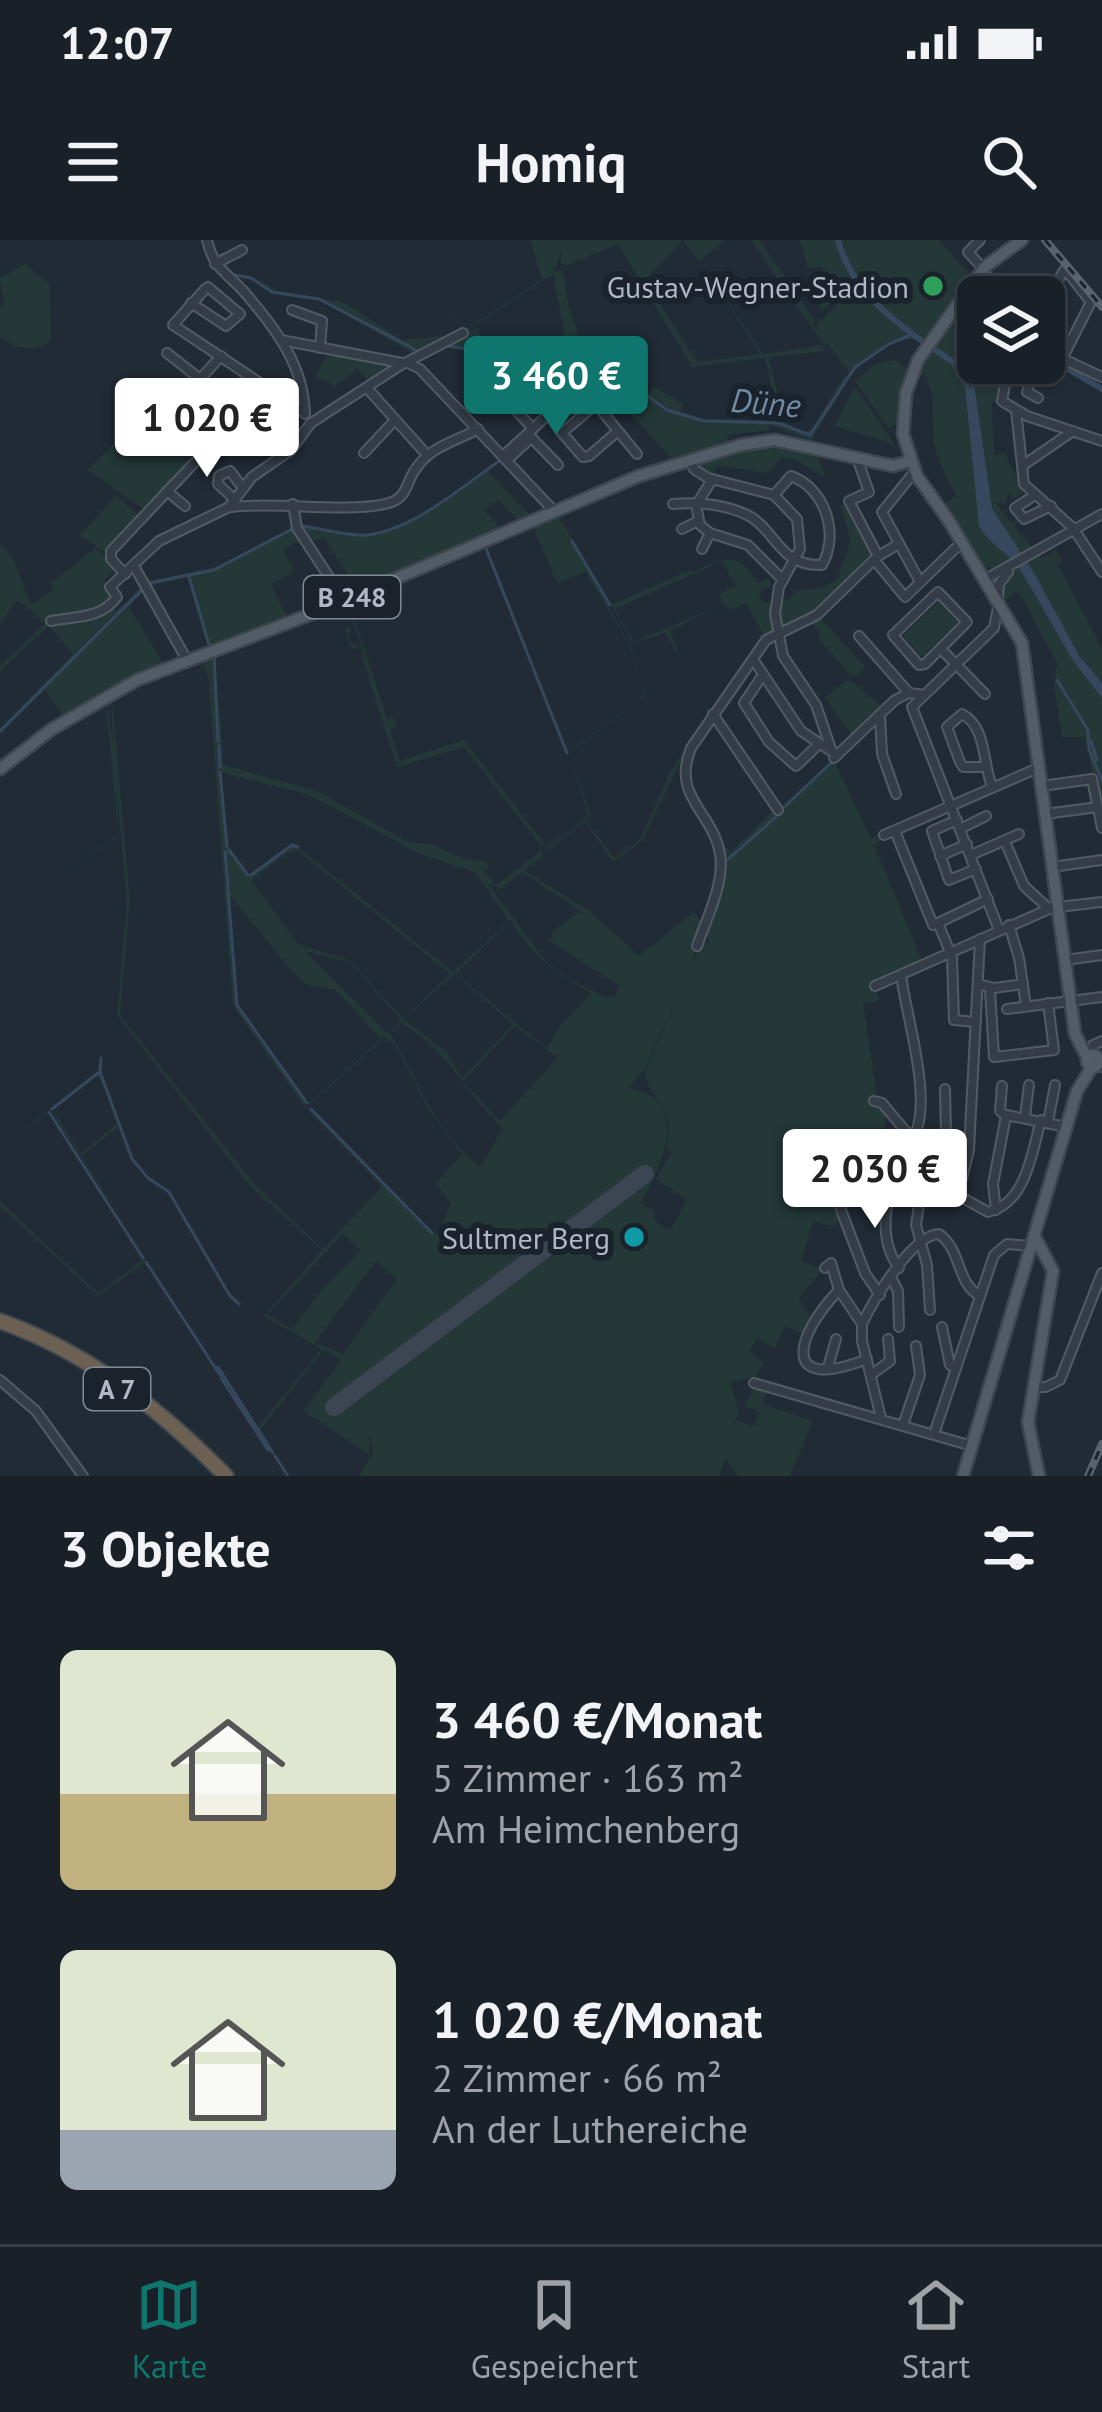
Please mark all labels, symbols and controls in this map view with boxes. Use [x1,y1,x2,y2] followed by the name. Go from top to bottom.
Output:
[60,13,174,71] text: 12:07
[475,127,627,197] text: Homiq
[60,129,126,195] icon: menu
[976,129,1042,195] icon: search
[607,267,909,306] place label: Gustav-Wegner-Stadion
[920,273,946,299] marker: Gustav-Wegner-Stadion
[957,276,1065,384] map controls
[957,276,1065,384] button: layers
[445,336,667,438] pin: 3 460 €
[491,349,621,400] text: 3 460 €
[96,378,318,480] pin: 1 020 €
[729,378,803,427] water label: Düne
[142,391,272,442] text: 1 020 €
[304,576,400,618] road number: B 248
[764,1129,986,1231] pin: 2 030 €
[810,1142,940,1193] text: 2 030 €
[442,1218,610,1257] place label: Sultmer Berg
[621,1224,647,1250] marker: Sultmer Berg
[84,1368,150,1410] road number: A 7
[60,1515,271,1581] text: 3 Objekte
[976,1515,1042,1581] icon: filters
[432,1686,762,1752] text: 3 460 €/Monat
[156,1698,300,1842] icon: home
[432,1752,743,1803] text: 5 Zimmer · 163 m²
[432,1803,740,1854] text: Am Heimchenberg
[432,1986,762,2052] text: 1 020 €/Monat
[156,1998,300,2142] icon: home
[432,2052,722,2103] text: 2 Zimmer · 66 m²
[432,2103,748,2154] text: An der Luthereiche
[132,2272,207,2387] tab: Karte
[471,2272,638,2387] tab: Gespeichert
[902,2272,970,2387] tab: Start

